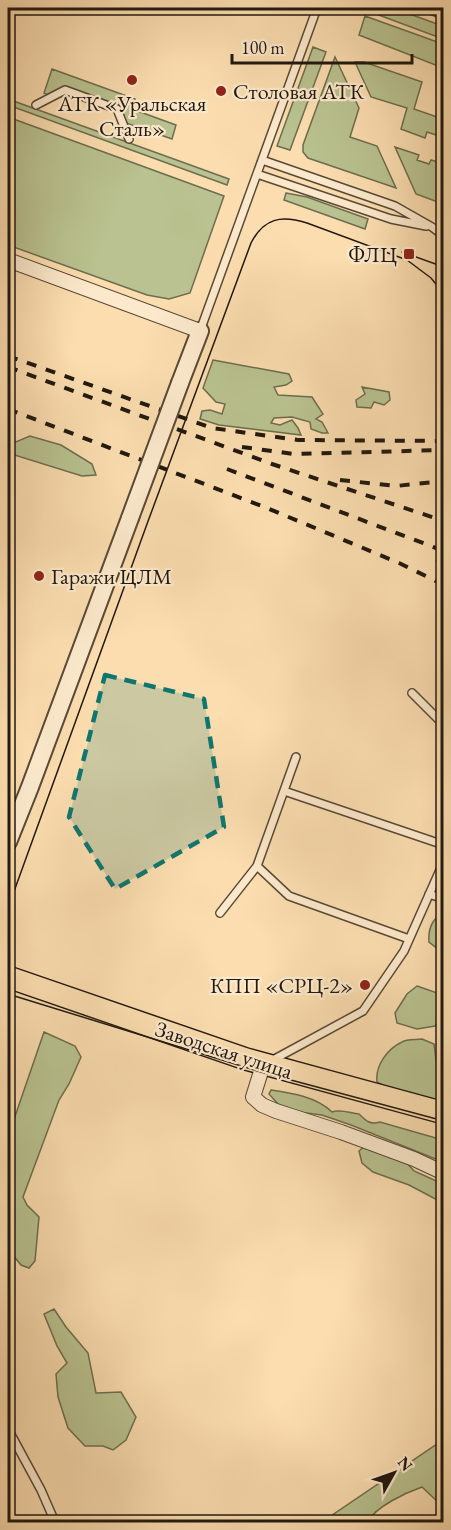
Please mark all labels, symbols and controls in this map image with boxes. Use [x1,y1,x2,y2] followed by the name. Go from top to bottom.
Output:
[232,27,412,65] scale bar
[241,36,285,59] text: 100 m
[125,73,139,87] marker: АТК «Уральская Сталь»
[233,77,365,106] place label: Столовая АТК
[214,84,228,98] marker: Столовая АТК
[57,89,206,143] place label: АТК «Уральская Сталь»
[348,240,397,269] place label: ФЛЦ
[402,247,416,261] marker: ФЛЦ
[51,562,172,591] place label: Гаражи ЦЛМ
[32,569,46,583] marker: Гаражи ЦЛМ
[210,971,353,1000] place label: КПП «СРЦ-2»
[358,978,372,992] marker: КПП «СРЦ-2»
[152,1014,297,1086] street label: Заводская улица
[364,1443,424,1503] north arrow
[393,1452,417,1475] text: N

